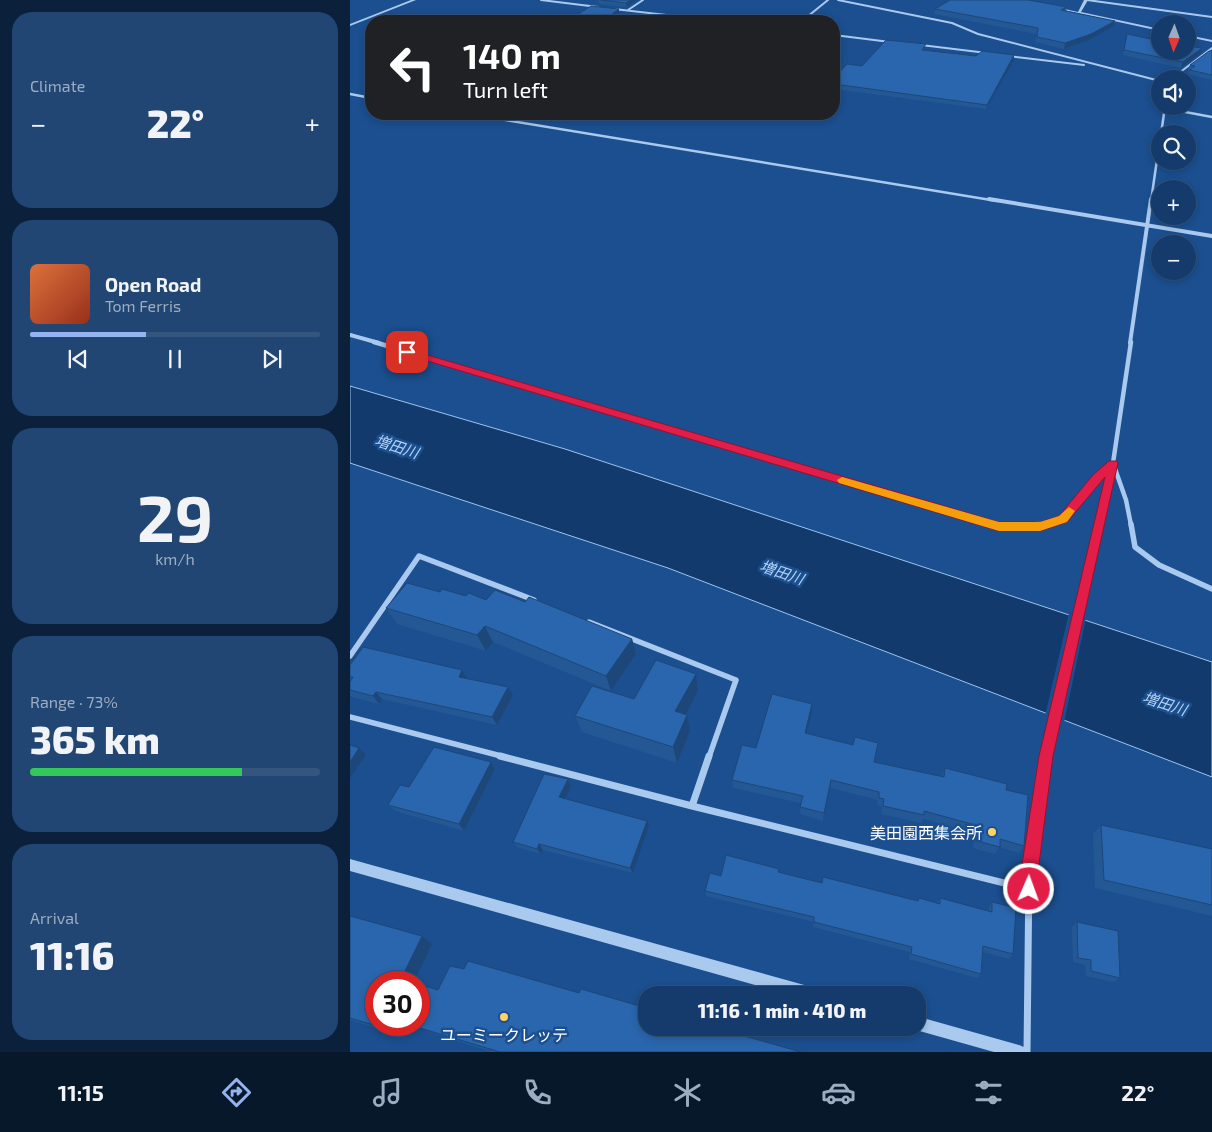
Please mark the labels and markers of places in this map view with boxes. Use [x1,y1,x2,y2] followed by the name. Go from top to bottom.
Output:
[386,331,428,373] pin
[870,823,982,842] place label: 美田園西集会所
[986,826,998,838] marker: 美田園西集会所
[498,1011,510,1023] marker: ユーミークレッテ
[440,1025,568,1044] place label: ユーミークレッテ

